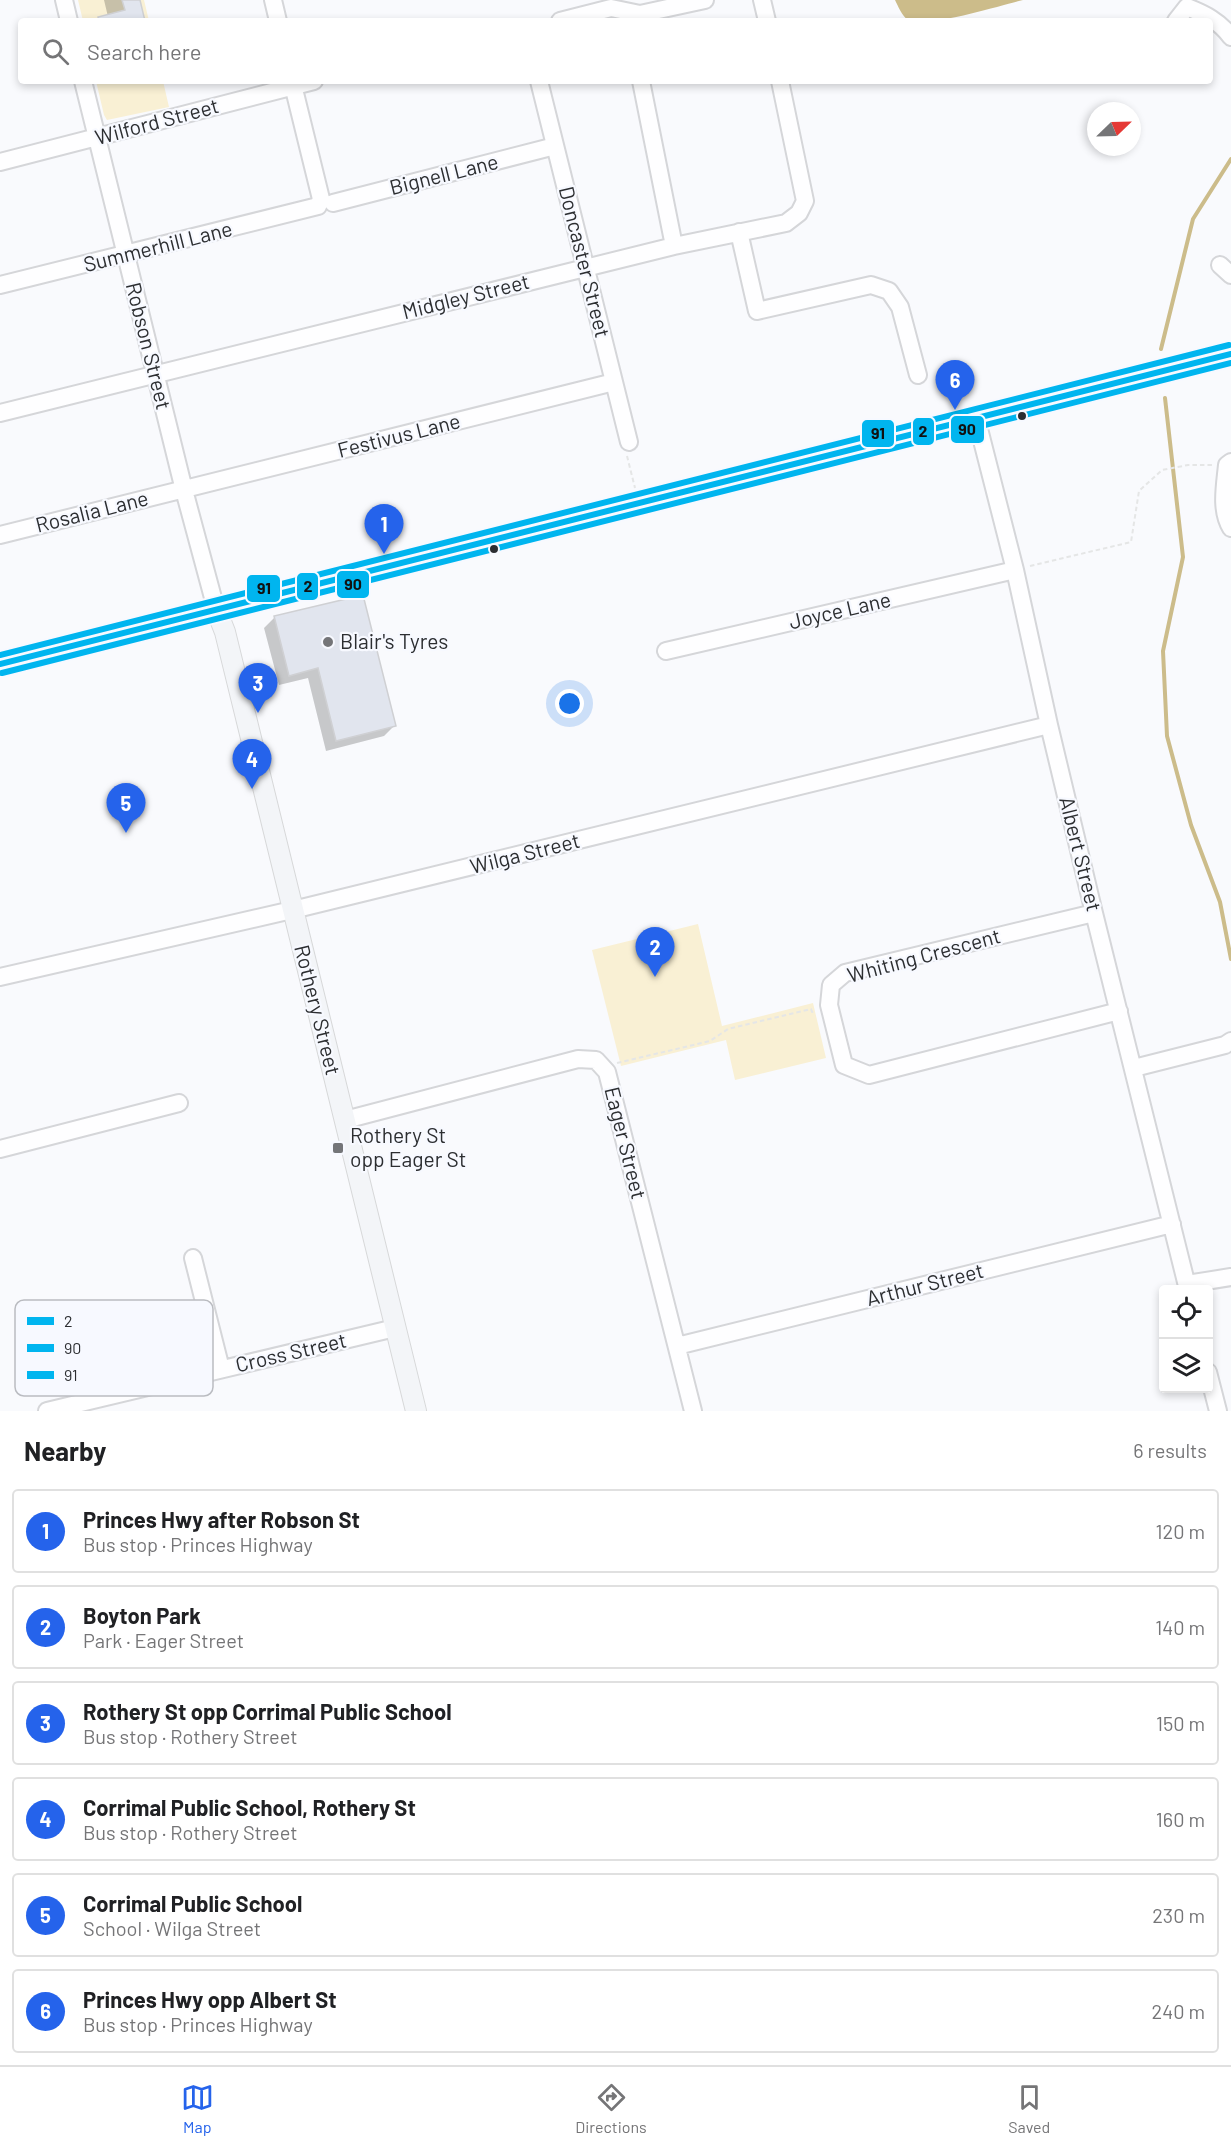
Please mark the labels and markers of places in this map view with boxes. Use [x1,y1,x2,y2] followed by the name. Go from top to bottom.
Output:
[936,360,974,410] pin: 6
[1016,410,1028,422] unlabelled marker
[364,504,404,554] pin: 1
[488,543,500,555] unlabelled marker
[340,628,448,653] place label: Blair's Tyres
[321,635,335,649] marker: Blair's Tyres
[238,664,278,713] pin: 3
[232,740,272,789] pin: 4
[106,784,146,833] pin: 5
[636,928,674,977] pin: 2
[350,1122,466,1171] place label: Rothery St opp Eager St
[331,1141,345,1155] marker: Rothery St opp Eager St

